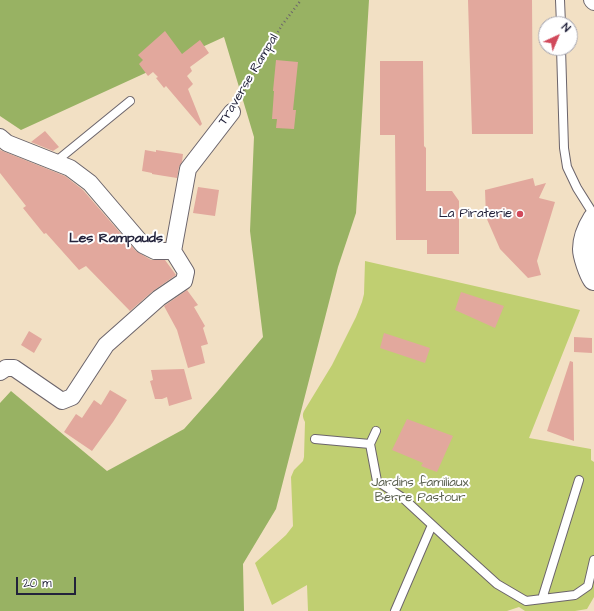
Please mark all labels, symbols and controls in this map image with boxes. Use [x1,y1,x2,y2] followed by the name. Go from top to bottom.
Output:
[538,16,578,56] north arrow
[558,20,574,36] text: N
[216,32,282,128] street label: Traverse Rampal
[439,206,512,222] place label: La Piraterie
[515,209,525,219] marker: La Piraterie
[69,231,163,247] district label: Les Rampauds
[371,475,469,506] park label: Jardins familiaux Berre Pastour
[18,569,78,595] scale bar
[23,575,52,592] text: 20 m

